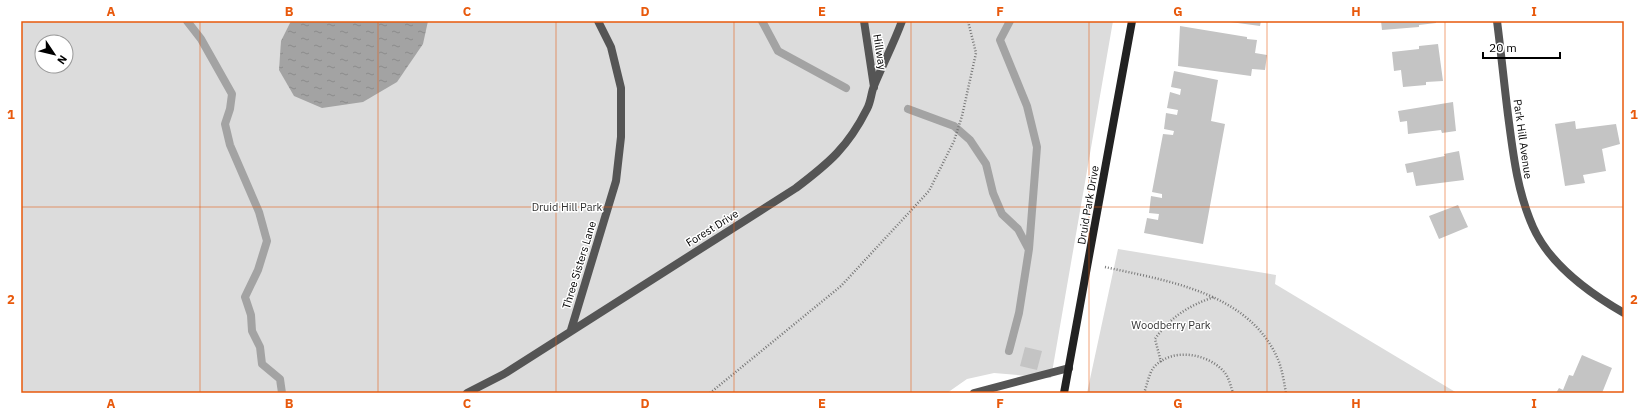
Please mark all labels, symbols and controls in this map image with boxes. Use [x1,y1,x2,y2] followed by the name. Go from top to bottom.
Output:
[107,3,116,20] text: A
[285,3,294,20] text: B
[463,3,472,20] text: C
[640,3,650,20] text: D
[818,3,826,20] text: E
[996,3,1004,20] text: F
[1173,3,1183,20] text: G
[1351,3,1361,20] text: H
[1531,3,1537,20] text: I
[870,33,890,71] street label: Hillway
[34,34,74,74] north arrow
[1483,34,1560,60] scale bar
[1489,40,1517,55] text: 20 m
[54,52,70,67] text: N
[1510,98,1536,180] street label: Park Hill Avenue
[7,106,15,123] text: 1
[1630,106,1638,123] text: 1
[1074,164,1102,246] street label: Druid Park Drive
[532,200,603,214] park label: Druid Hill Park
[683,206,741,250] street label: Forest Drive
[559,219,599,311] street label: Three Sisters Lane
[7,291,15,308] text: 2
[1630,291,1638,308] text: 2
[1131,318,1211,332] park label: Woodberry Park
[107,395,116,412] text: A
[285,395,294,412] text: B
[463,395,472,412] text: C
[640,395,650,412] text: D
[818,395,826,412] text: E
[996,395,1004,412] text: F
[1173,395,1183,412] text: G
[1351,395,1361,412] text: H
[1531,395,1537,412] text: I

